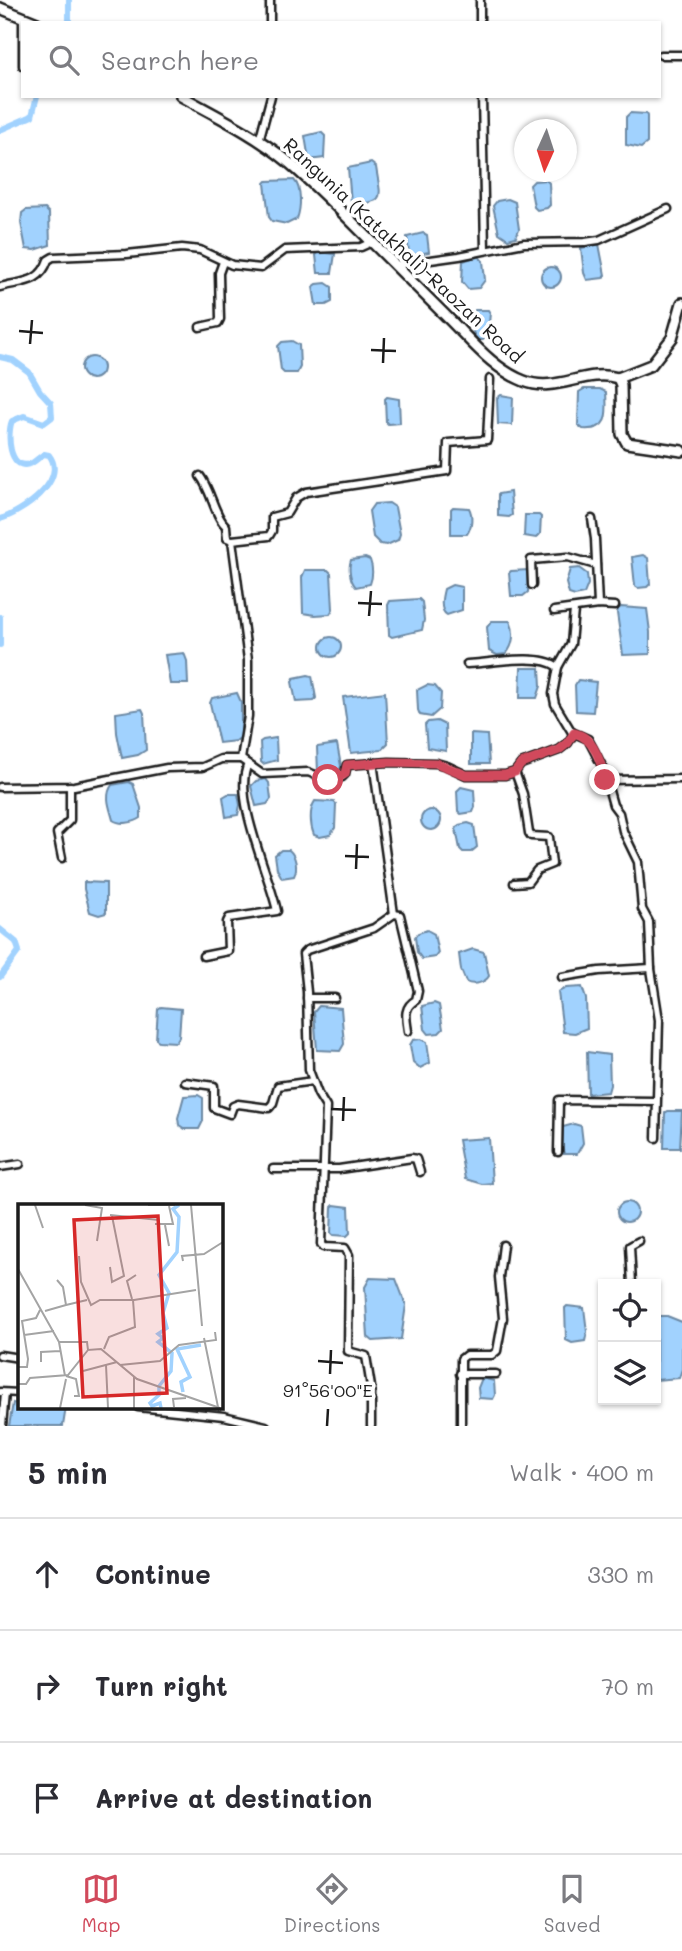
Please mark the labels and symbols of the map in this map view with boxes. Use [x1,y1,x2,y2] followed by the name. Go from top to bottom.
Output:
[514,119,577,182] north arrow
[279,132,529,368] street label: Rangunia (Katakhali)-Raozan Road
[312,764,343,795] route start
[589,764,620,795] route end
[18,1204,222,1408] inset map
[283,1378,373,1402] text: 91°56'00"E

